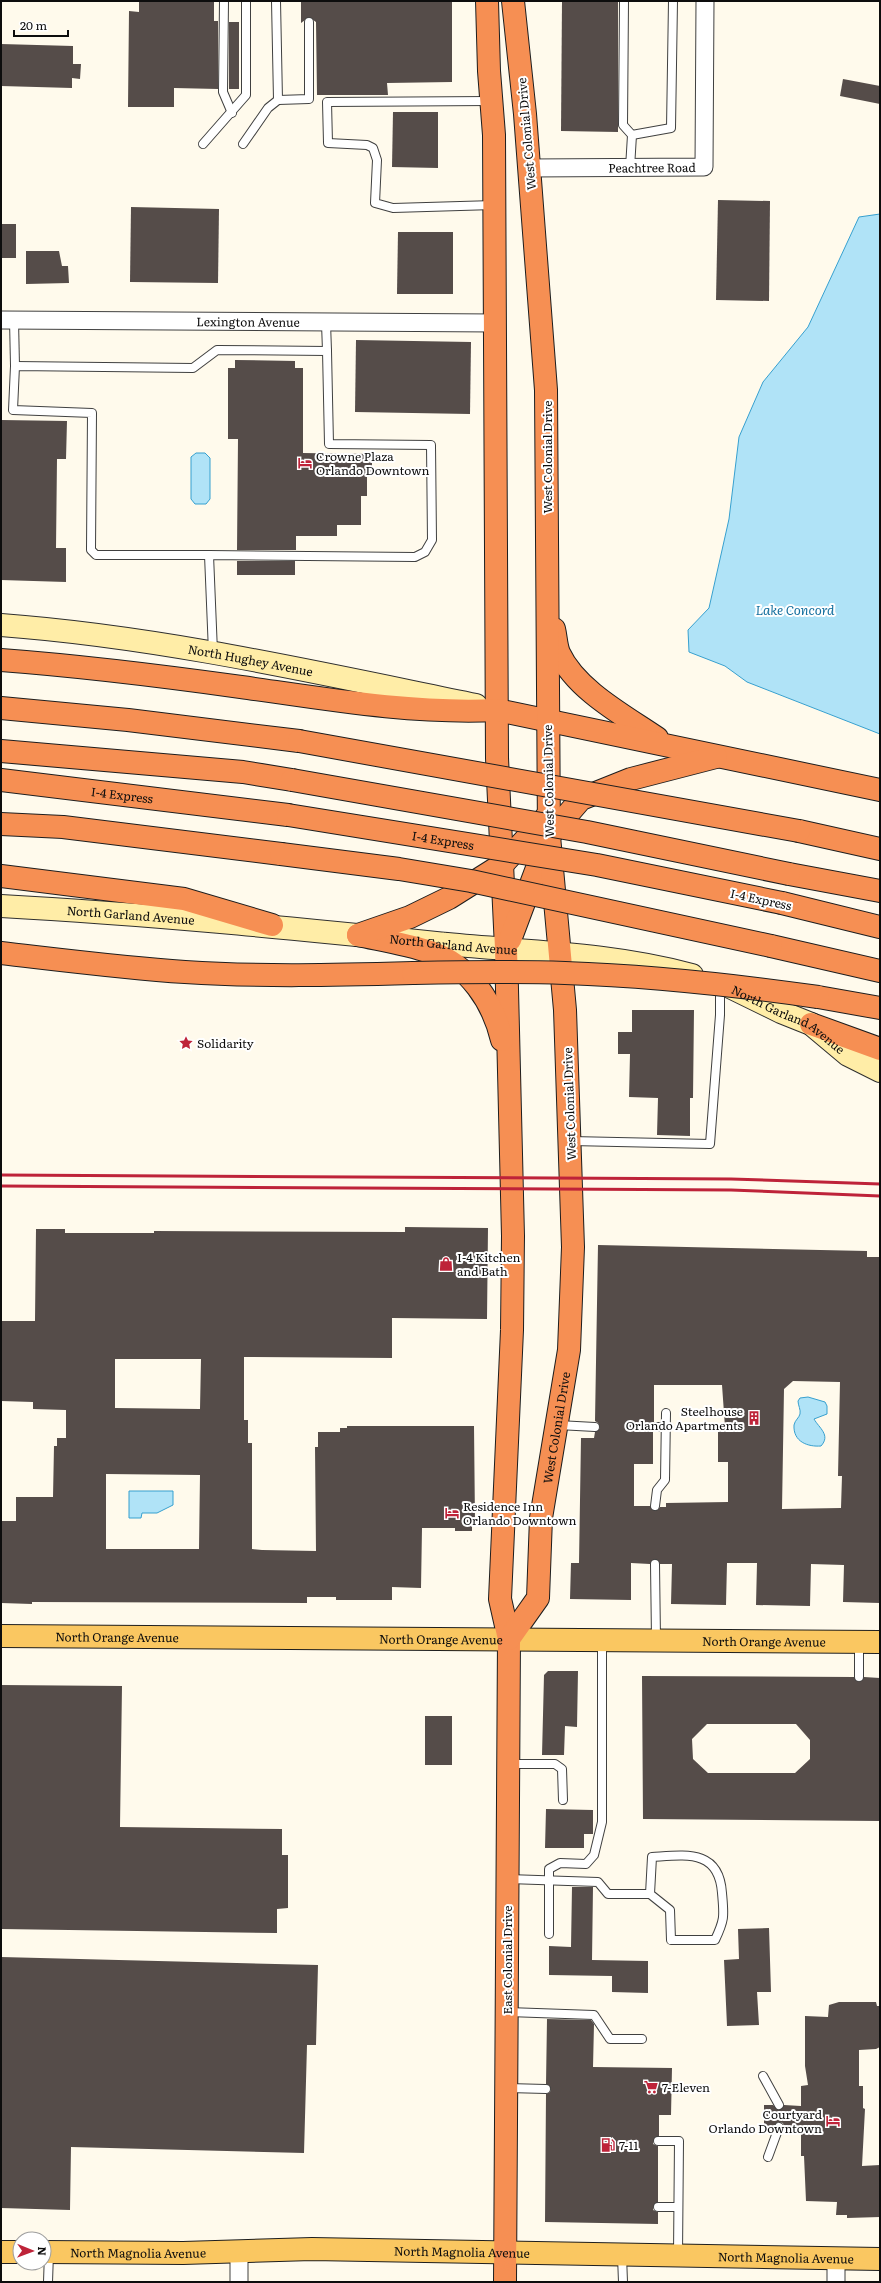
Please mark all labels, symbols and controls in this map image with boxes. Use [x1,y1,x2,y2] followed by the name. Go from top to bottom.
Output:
[14,12,68,38] scale bar
[20,16,47,34] text: 20 m
[512,77,540,191] street label: West Colonial Drive
[608,158,696,177] street label: Peachtree Road
[196,312,300,331] street label: Lexington Avenue
[538,400,556,514] street label: West Colonial Drive
[316,447,429,479] place label: Crowne Plaza Orlando Downtown
[297,455,313,471] hotel icon: Crowne Plaza Orlando Downtown
[755,600,835,619] water label: Lake Concord
[187,640,314,680] street label: North Hughey Avenue
[538,724,558,838] street label: West Colonial Drive
[90,782,155,808] street label: I-4 Express
[411,826,476,854] street label: I-4 Express
[729,884,794,914] street label: I-4 Express
[66,901,195,929] street label: North Garland Avenue
[389,929,518,959] street label: North Garland Avenue
[729,980,849,1058] street label: North Garland Avenue
[197,1034,254,1052] place label: Solidarity
[178,1035,194,1051] place icon: Solidarity
[558,1047,580,1161] street label: West Colonial Drive
[457,1248,521,1280] place label: I-4 Kitchen and Bath
[438,1256,454,1272] shop icon: I-4 Kitchen and Bath
[538,1370,574,1485] street label: West Colonial Drive
[626,1402,744,1434] place label: Steelhouse Orlando Apartments
[746,1410,762,1426] building icon: Steelhouse Orlando Apartments
[463,1497,576,1529] place label: Residence Inn Orlando Downtown
[444,1505,460,1521] hotel icon: Residence Inn Orlando Downtown
[55,1627,179,1646] street label: North Orange Avenue
[379,1630,503,1648] street label: North Orange Avenue
[702,1632,826,1651] street label: North Orange Avenue
[498,1906,516,2014] street label: East Colonial Drive
[662,2078,710,2096] place label: 7-Eleven
[643,2079,659,2095] supermarket icon: 7-Eleven
[709,2105,823,2137] place label: Courtyard Orlando Downtown
[825,2113,841,2129] hotel icon: Courtyard Orlando Downtown
[619,2136,638,2154] place label: 7-11
[600,2137,616,2153] fuel station icon: 7-11
[12,2231,52,2271] north arrow
[394,2241,530,2262] street label: North Magnolia Avenue
[70,2243,206,2262] street label: North Magnolia Avenue
[35,2246,51,2256] text: N
[718,2247,854,2268] street label: North Magnolia Avenue

